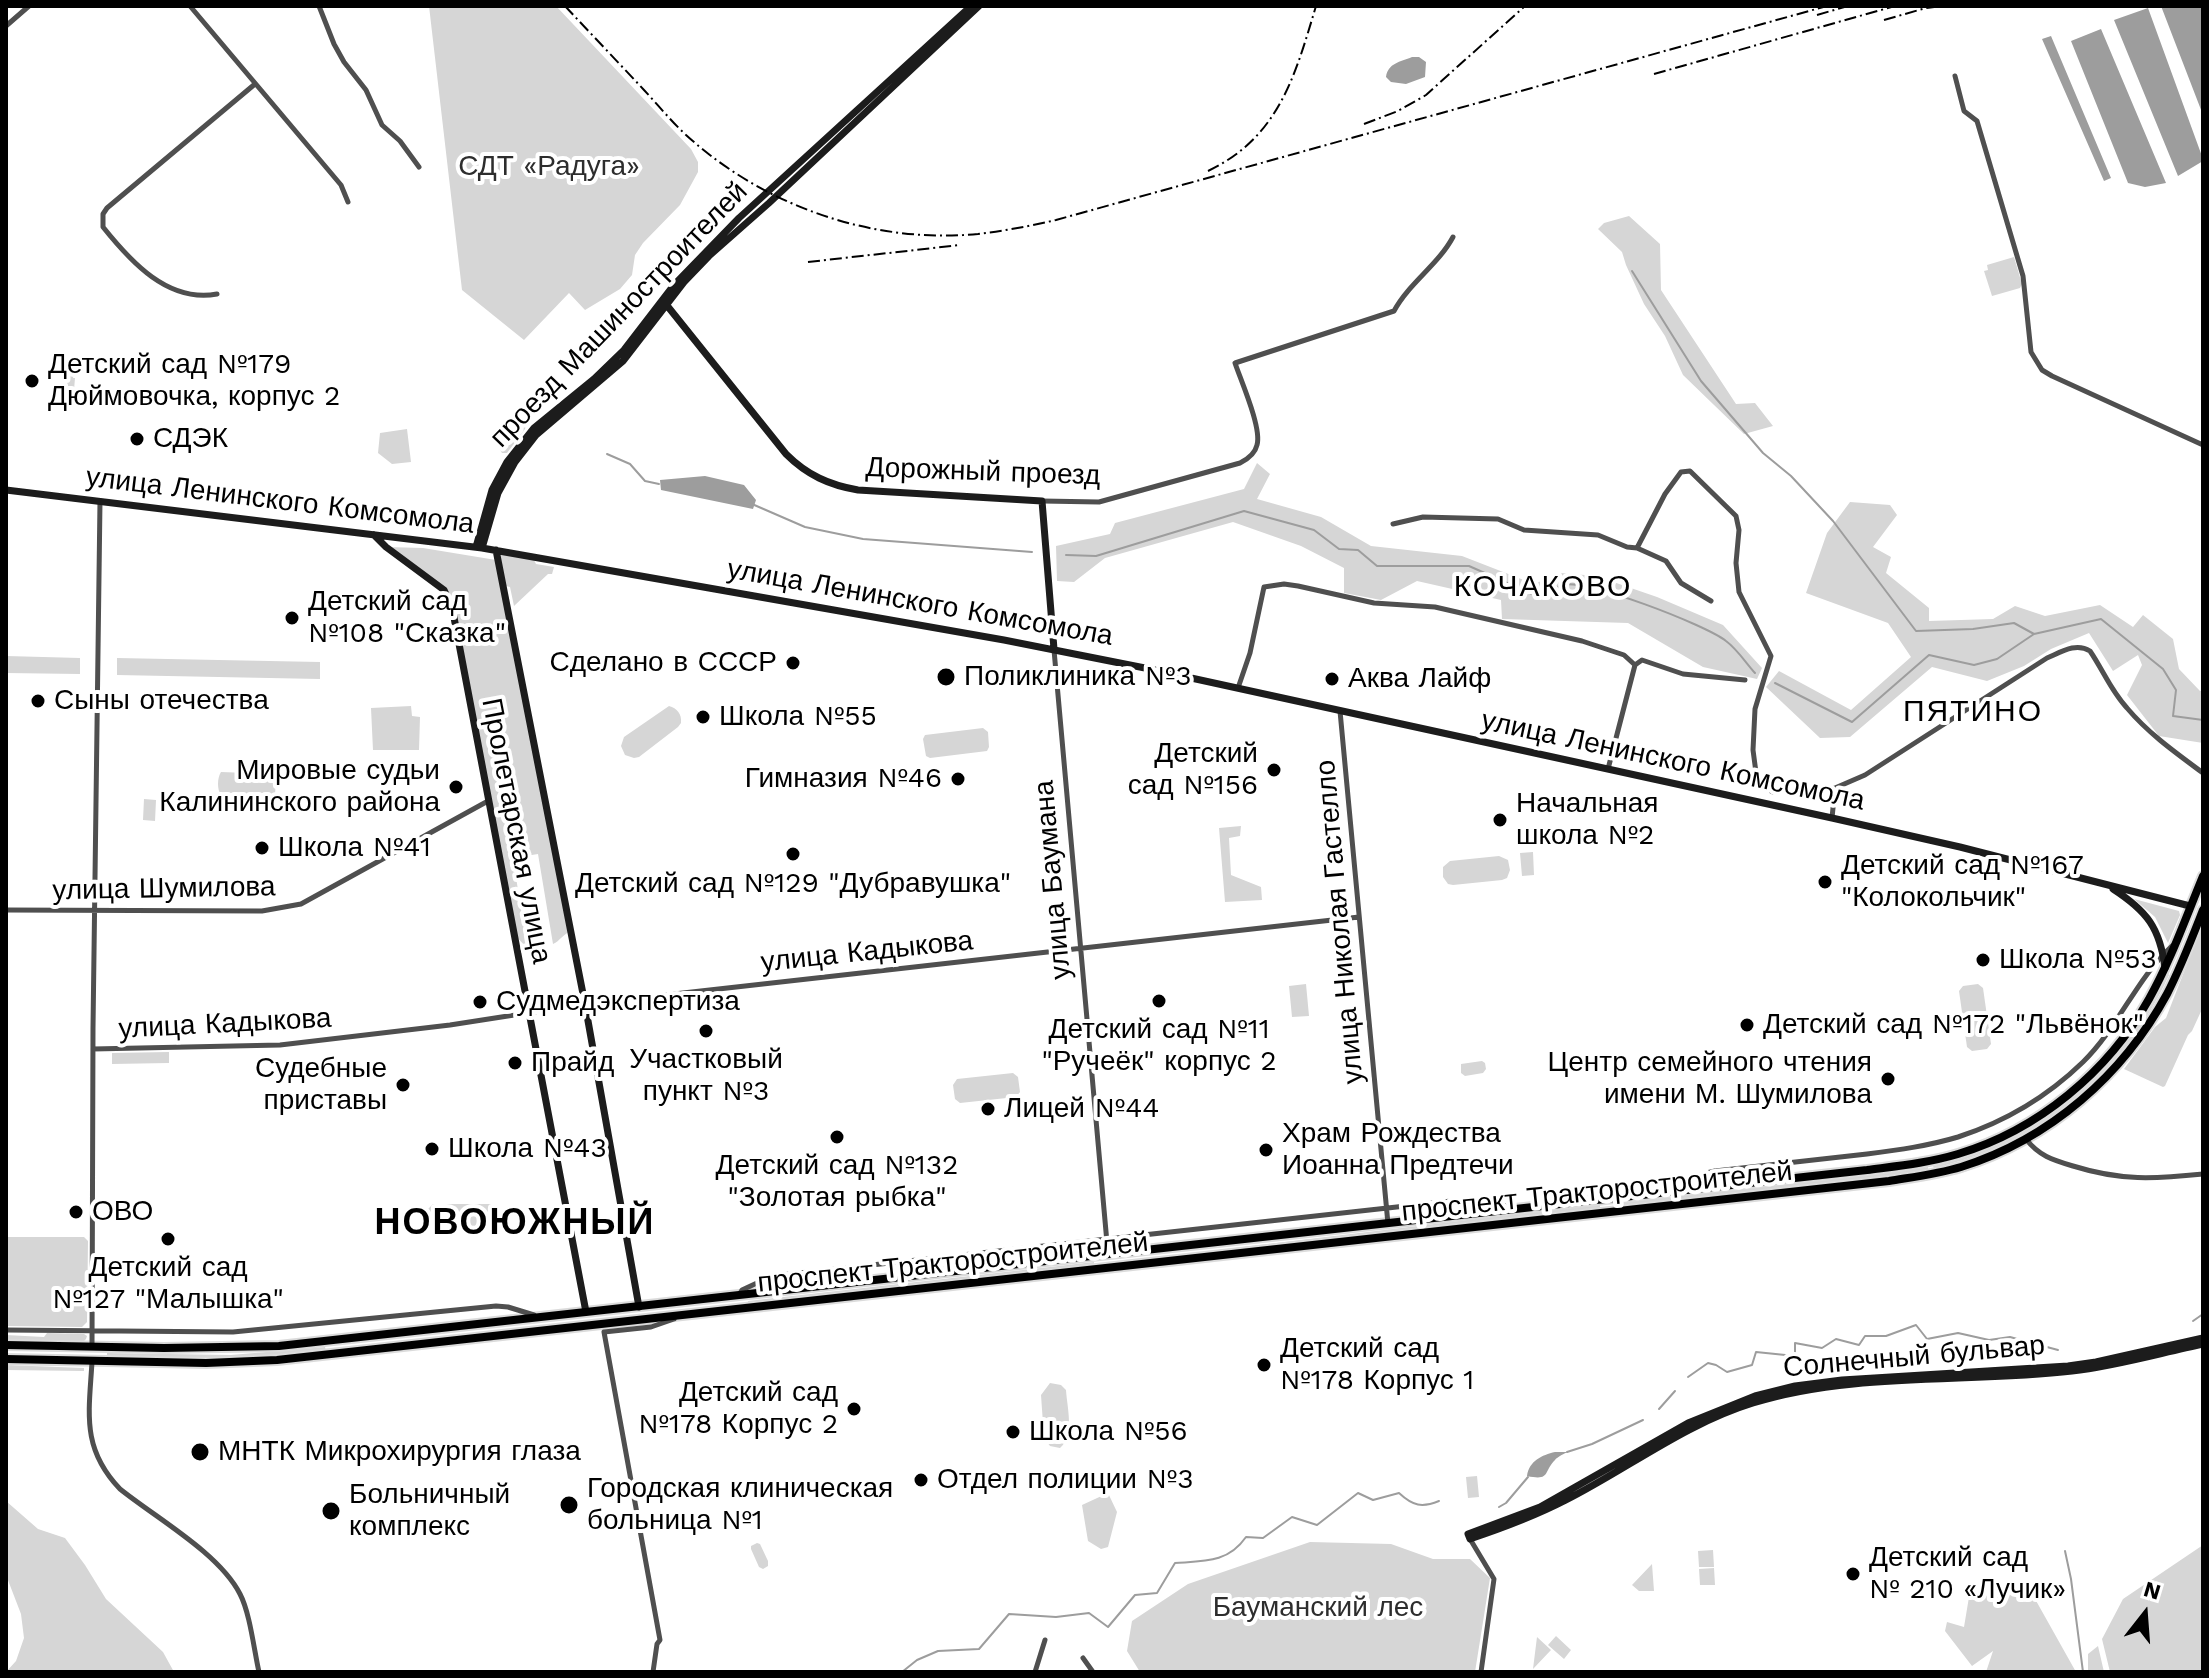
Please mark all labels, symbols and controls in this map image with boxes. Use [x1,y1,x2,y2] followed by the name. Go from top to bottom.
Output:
[458,150,640,184] park label: СДТ «Радуга»
[483,175,755,455] street label: проезд Машиностроителей
[48,348,340,414] place label: Детский сад №179 Дюймовочка, корпус 2
[23,372,41,390] marker: Детский сад №179 Дюймовочка, корпус 2
[153,422,228,456] place label: СДЭК
[128,430,146,448] marker: СДЭК
[865,451,1101,493] street label: Дорожный проезд
[84,460,476,542] street label: улица Ленинского Комсомола
[725,553,1115,653] street label: улица Ленинского Комсомола
[1454,569,1632,605] district label: КОЧАКОВО
[308,585,506,651] place label: Детский сад №108 "Сказка"
[283,609,301,627] marker: Детский сад №108 "Сказка"
[550,646,777,680] place label: Сделано в СССР
[784,654,802,672] marker: Сделано в СССР
[964,660,1192,694] place label: Поликлиника №3
[1348,662,1491,696] place label: Аква Лайф
[935,666,957,688] marker: Поликлиника №3
[1323,670,1341,688] marker: Аква Лайф
[54,684,269,718] place label: Сыны отечества
[29,692,47,710] marker: Сыны отечества
[1903,694,2043,730] district label: ПЯТИНО
[474,696,558,966] street label: Пролетарская улица
[719,700,877,734] place label: Школа №55
[1478,704,1868,818] street label: улица Ленинского Комсомола
[694,708,712,726] marker: Школа №55
[1128,737,1258,803] place label: Детский сад №156
[159,754,440,820] place label: Мировые судьи Калининского района
[1309,758,1371,1086] street label: улица Николая Гастелло
[1265,761,1283,779] marker: Детский сад №156
[745,762,942,796] place label: Гимназия №46
[949,770,967,788] marker: Гимназия №46
[447,778,465,796] marker: Мировые судьи Калининского района
[1028,779,1078,981] street label: улица Баумана
[1516,787,1658,853] place label: Начальная школа №2
[1491,811,1509,829] marker: Начальная школа №2
[278,831,431,865] place label: Школа №41
[253,839,271,857] marker: Школа №41
[784,845,802,863] marker: Детский сад №129 "Дубравушка"
[1841,849,2084,915] place label: Детский сад №167 "Колокольчик"
[575,867,1011,901] place label: Детский сад №129 "Дубравушка"
[52,870,276,908] street label: улица Шумилова
[1816,873,1834,891] marker: Детский сад №167 "Колокольчик"
[759,924,975,980] street label: улица Кадыкова
[1999,943,2157,977] place label: Школа №53
[1974,951,1992,969] marker: Школа №53
[496,985,740,1019] place label: Судмедэкспертиза
[1150,992,1168,1010] marker: Детский сад №11 "Ручеёк" корпус 2
[471,993,489,1011] marker: Судмедэкспертиза
[118,1002,332,1046] street label: улица Кадыкова
[1763,1008,2144,1042] place label: Детский сад №172 "Львёнок"
[1041,1013,1277,1079] place label: Детский сад №11 "Ручеёк" корпус 2
[1738,1016,1756,1034] marker: Детский сад №172 "Львёнок"
[697,1022,715,1040] marker: Участковый пункт №3
[629,1043,783,1109] place label: Участковый пункт №3
[531,1046,614,1080] place label: Прайд
[1548,1046,1872,1112] place label: Центр семейного чтения имени М. Шумилова
[255,1052,387,1118] place label: Судебные приставы
[506,1054,524,1072] marker: Прайд
[1879,1070,1897,1088] marker: Центр семейного чтения имени М. Шумилова
[394,1076,412,1094] marker: Судебные приставы
[1004,1092,1159,1126] place label: Лицей №44
[979,1100,997,1118] marker: Лицей №44
[1282,1117,1514,1183] place label: Храм Рождества Иоанна Предтечи
[828,1128,846,1146] marker: Детский сад №132 "Золотая рыбка"
[448,1132,607,1166] place label: Школа №43
[423,1140,441,1158] marker: Школа №43
[1257,1141,1275,1159] marker: Храм Рождества Иоанна Предтечи
[716,1149,958,1215] place label: Детский сад №132 "Золотая рыбка"
[1400,1155,1794,1229] street label: проспект Тракторостроителей
[92,1195,153,1229] place label: ОВО
[375,1201,655,1245] district label: НОВОЮЖНЫЙ
[67,1203,85,1221] marker: ОВО
[756,1226,1150,1300] street label: проспект Тракторостроителей
[159,1230,177,1248] marker: Детский сад №127 "Малышка"
[52,1251,284,1317] place label: Детский сад №127 "Малышка"
[1782,1329,2046,1385] street label: Солнечный бульвар
[1280,1332,1474,1398] place label: Детский сад №178 Корпус 1
[1255,1356,1273,1374] marker: Детский сад №178 Корпус 1
[638,1376,838,1442] place label: Детский сад №178 Корпус 2
[845,1400,863,1418] marker: Детский сад №178 Корпус 2
[1029,1415,1188,1449] place label: Школа №56
[1004,1423,1022,1441] marker: Школа №56
[218,1435,581,1469] place label: МНТК Микрохирургия глаза
[189,1441,211,1463] marker: МНТК Микрохирургия глаза
[937,1463,1193,1497] place label: Отдел полиции №3
[912,1471,930,1489] marker: Отдел полиции №3
[587,1472,893,1538] place label: Городская клиническая больница №1
[349,1478,510,1544] place label: Больничный комплекс
[558,1494,580,1516] marker: Городская клиническая больница №1
[320,1500,342,1522] marker: Больничный комплекс
[1869,1541,2066,1607] place label: Детский сад № 210 «Лучик»
[1844,1565,1862,1583] marker: Детский сад № 210 «Лучик»
[2105,1574,2185,1654] north arrow
[2141,1576,2164,1605] text: N
[1213,1591,1423,1625] park label: Бауманский лес

